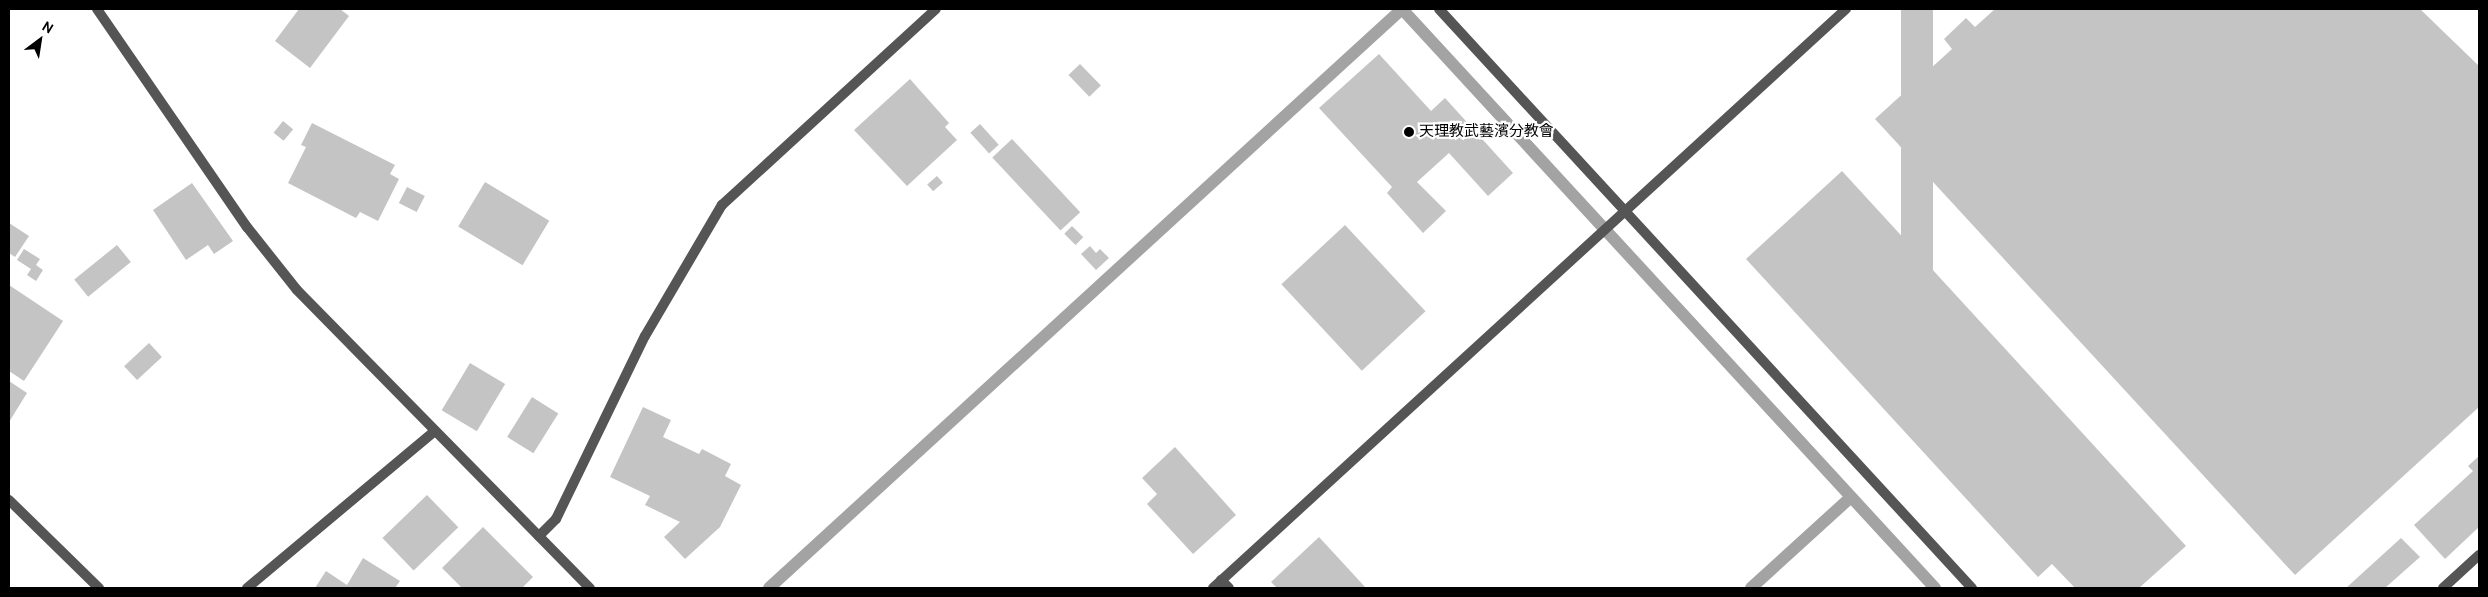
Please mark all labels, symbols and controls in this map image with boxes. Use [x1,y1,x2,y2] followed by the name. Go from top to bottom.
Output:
[15,15,65,65] north arrow
[39,17,57,37] text: N
[1419,123,1554,141] place label: 天理教武藝濱分教會
[1403,126,1415,138] marker: 天理教武藝濱分教會

